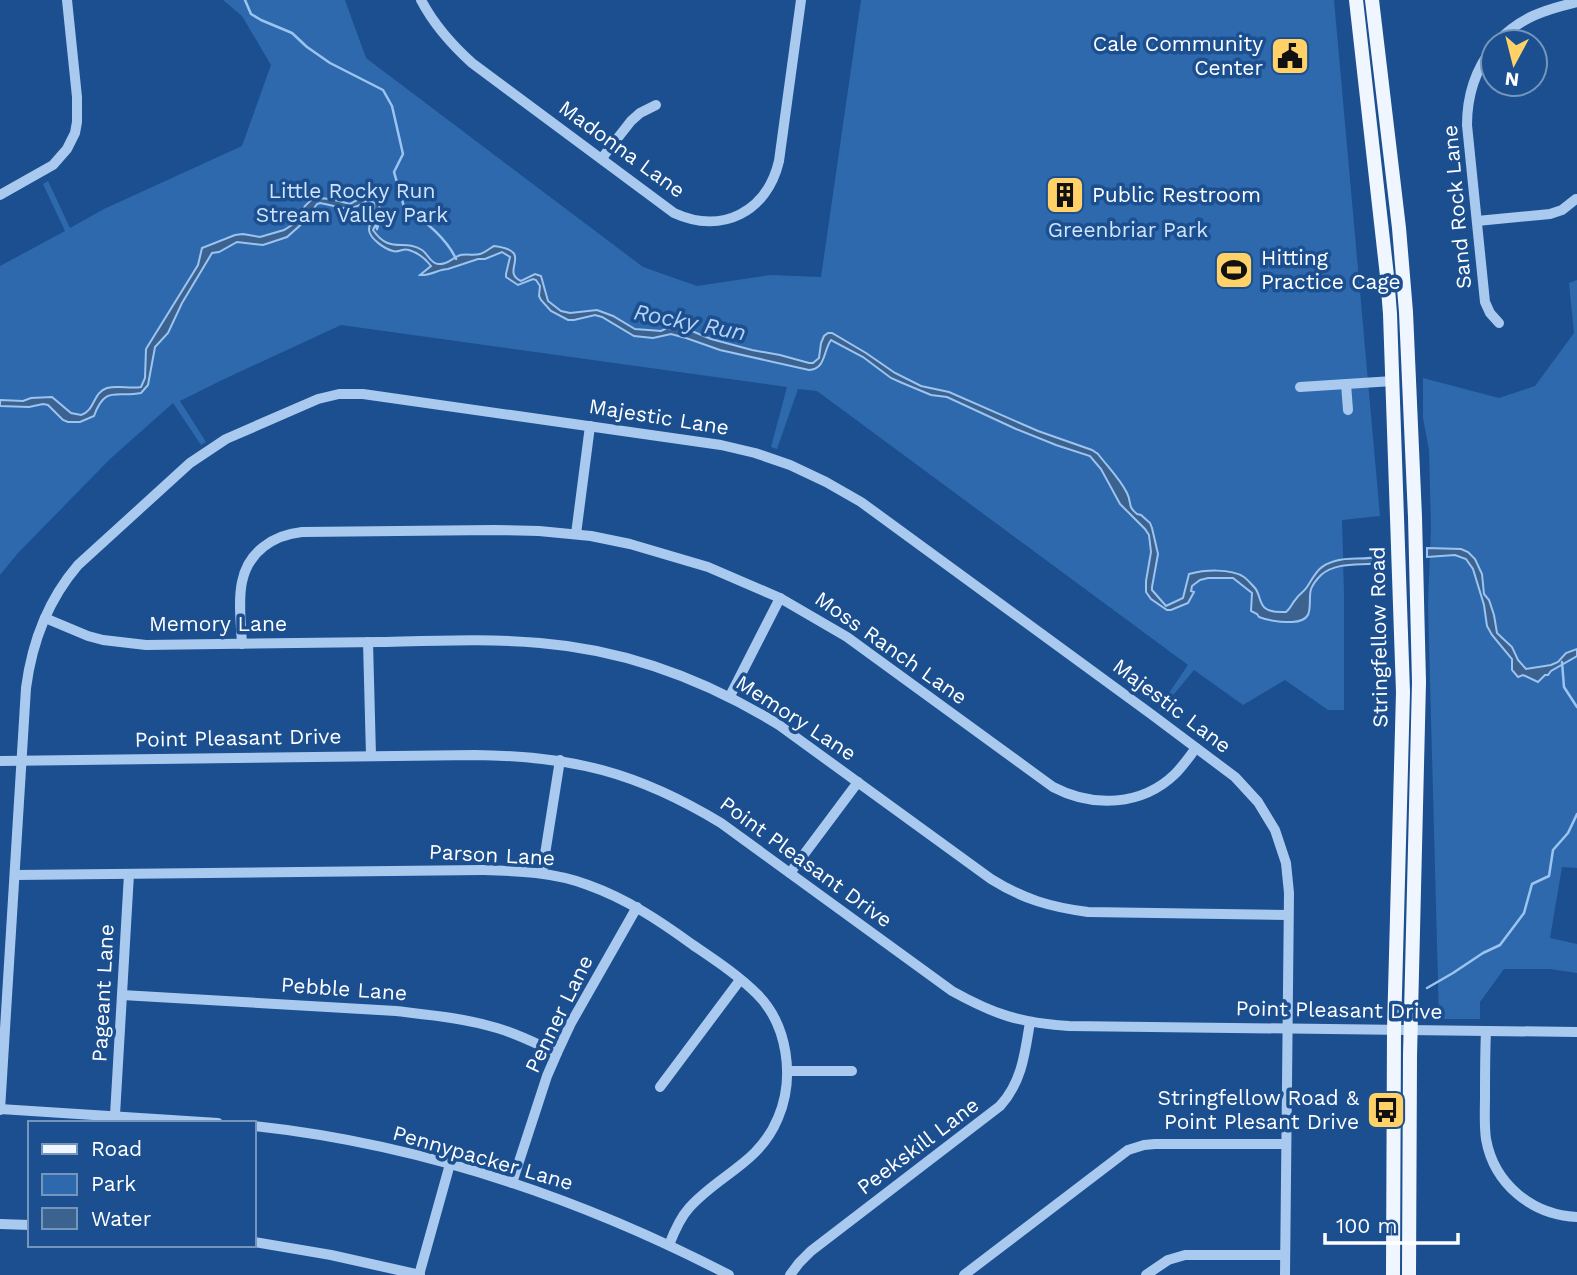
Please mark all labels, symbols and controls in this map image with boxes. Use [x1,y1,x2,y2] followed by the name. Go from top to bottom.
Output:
[1479,28,1549,98] north arrow
[1093,31,1263,80] place label: Cale Community Center
[1269,35,1311,77] public building icon: Cale Community Center
[1504,67,1520,92] text: N
[554,95,690,203] street label: Madonna Lane
[1437,124,1476,290] street label: Sand Rock Lane
[1044,174,1086,216] building icon: Public Restroom
[256,178,448,227] park label: Little Rocky Run Stream Valley Park
[1092,182,1261,207] place label: Public Restroom
[1048,217,1208,242] park label: Greenbriar Park
[1261,245,1401,294] place label: Hitting Practice Cage
[1213,249,1255,291] sports icon: Hitting Practice Cage
[632,298,748,347] water label: Rocky Run
[587,393,731,440] street label: Majestic Lane
[1364,546,1393,728] street label: Stringfellow Road
[810,586,972,709] street label: Moss Ranch Lane
[149,611,287,636] street label: Memory Lane
[1108,653,1236,758] street label: Majestic Lane
[732,669,861,766] street label: Memory Lane
[134,723,342,752] street label: Point Pleasant Drive
[715,791,897,933] street label: Point Pleasant Drive
[428,839,556,870] street label: Parson Lane
[86,923,119,1063] street label: Pageant Lane
[519,951,598,1077] street label: Penner Lane
[280,972,408,1005] street label: Pebble Lane
[1235,995,1443,1024] street label: Point Pleasant Drive
[1157,1085,1360,1134] place label: Stringfellow Road & Point Plesant Drive
[1365,1089,1407,1131] bus stop icon: Stringfellow Road & Point Plesant Drive
[852,1092,983,1199] street label: Peekskill Lane
[390,1120,576,1195] street label: Pennypacker Lane
[28,1121,256,1247] legend
[91,1136,142,1161] text: Road
[91,1171,136,1196] text: Park
[1325,1202,1458,1246] scale bar
[91,1206,152,1231] text: Water
[1336,1213,1398,1238] text: 100 m

